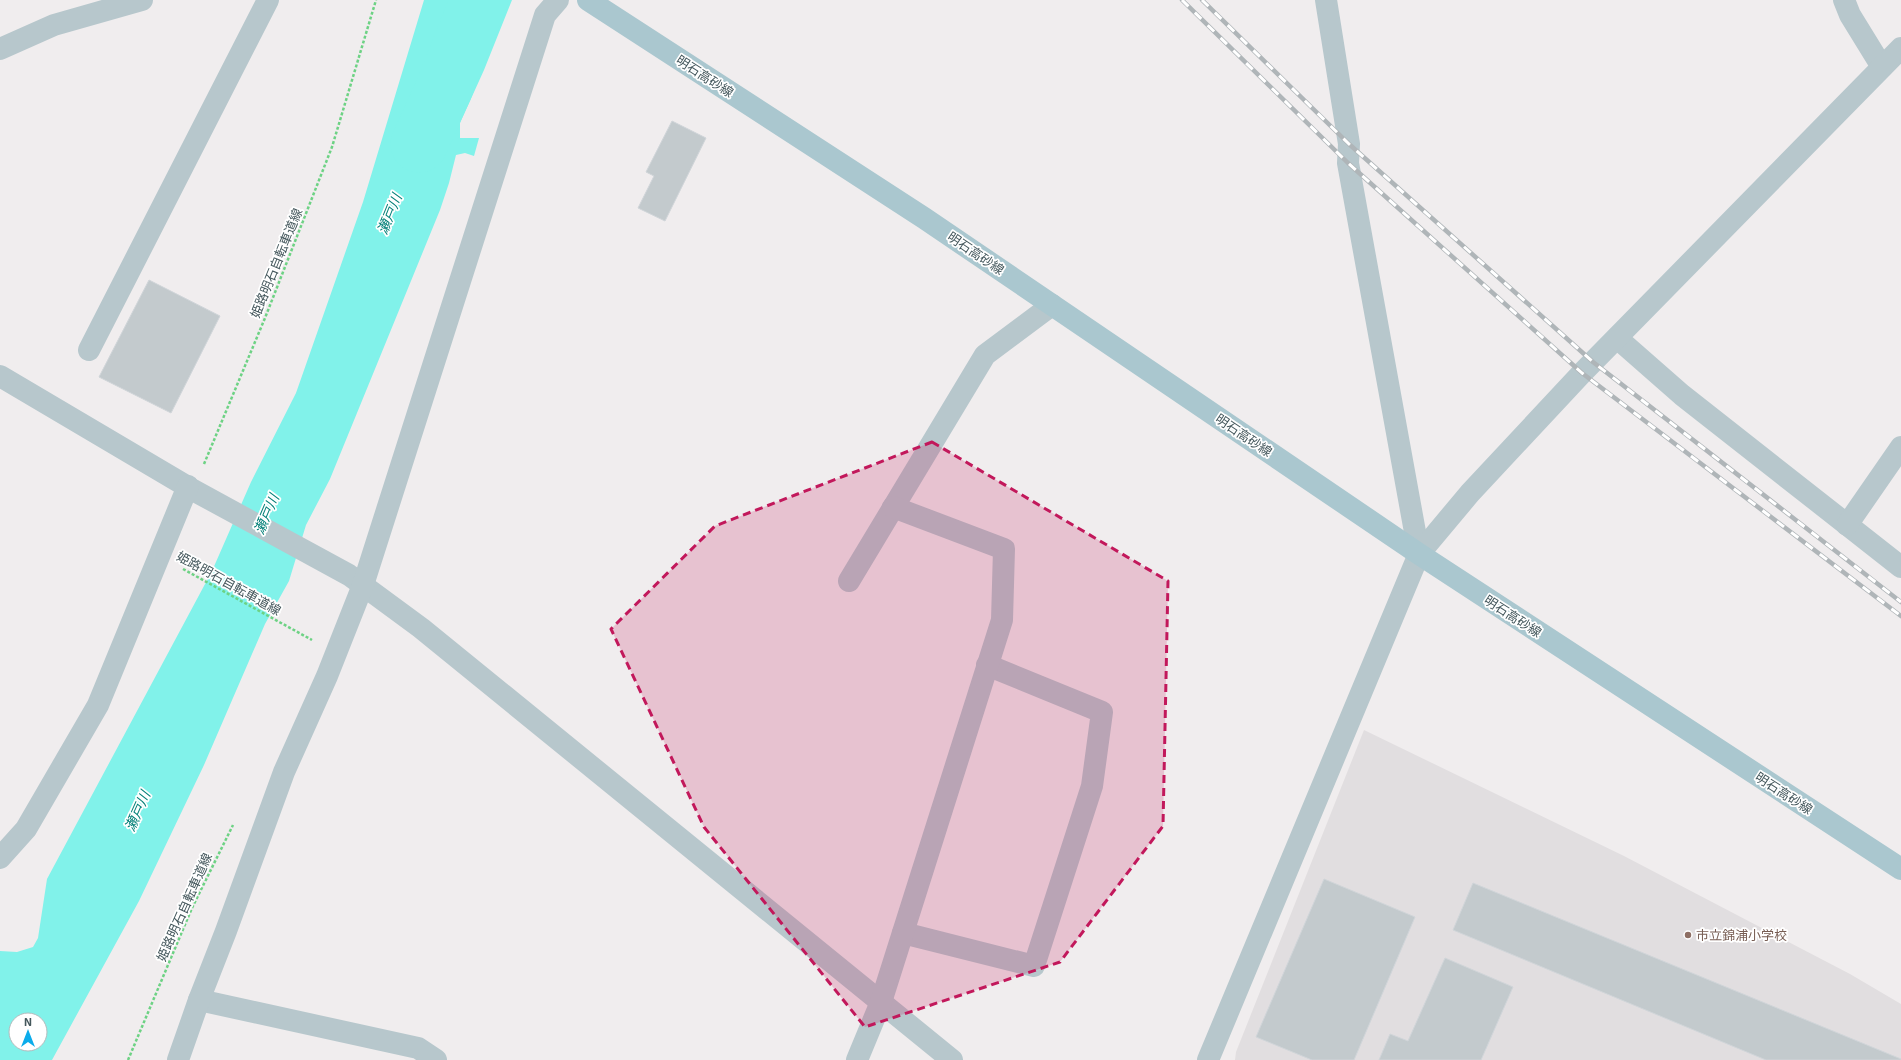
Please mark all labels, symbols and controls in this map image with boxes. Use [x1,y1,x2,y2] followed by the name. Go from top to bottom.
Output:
[673,52,737,100] street label: 明石高砂線
[373,189,405,237] water label: 瀬戸川
[247,206,305,320] street label: 姫路明石自転車道線
[945,228,1007,278] street label: 明石高砂線
[1213,410,1275,460] street label: 明石高砂線
[250,490,283,537] water label: 瀬戸川
[174,548,284,618] street label: 姫路明石自転車道線
[1481,592,1545,640] street label: 明石高砂線
[1752,769,1816,817] street label: 明石高砂線
[121,787,154,834] water label: 瀬戸川
[153,850,215,964] street label: 姫路明石自転車道線
[1696,927,1787,943] place label: 市立錦浦小学校
[1683,930,1693,940] marker: 市立錦浦小学校
[8,1012,48,1052] north arrow
[24,1015,32,1028] text: N

